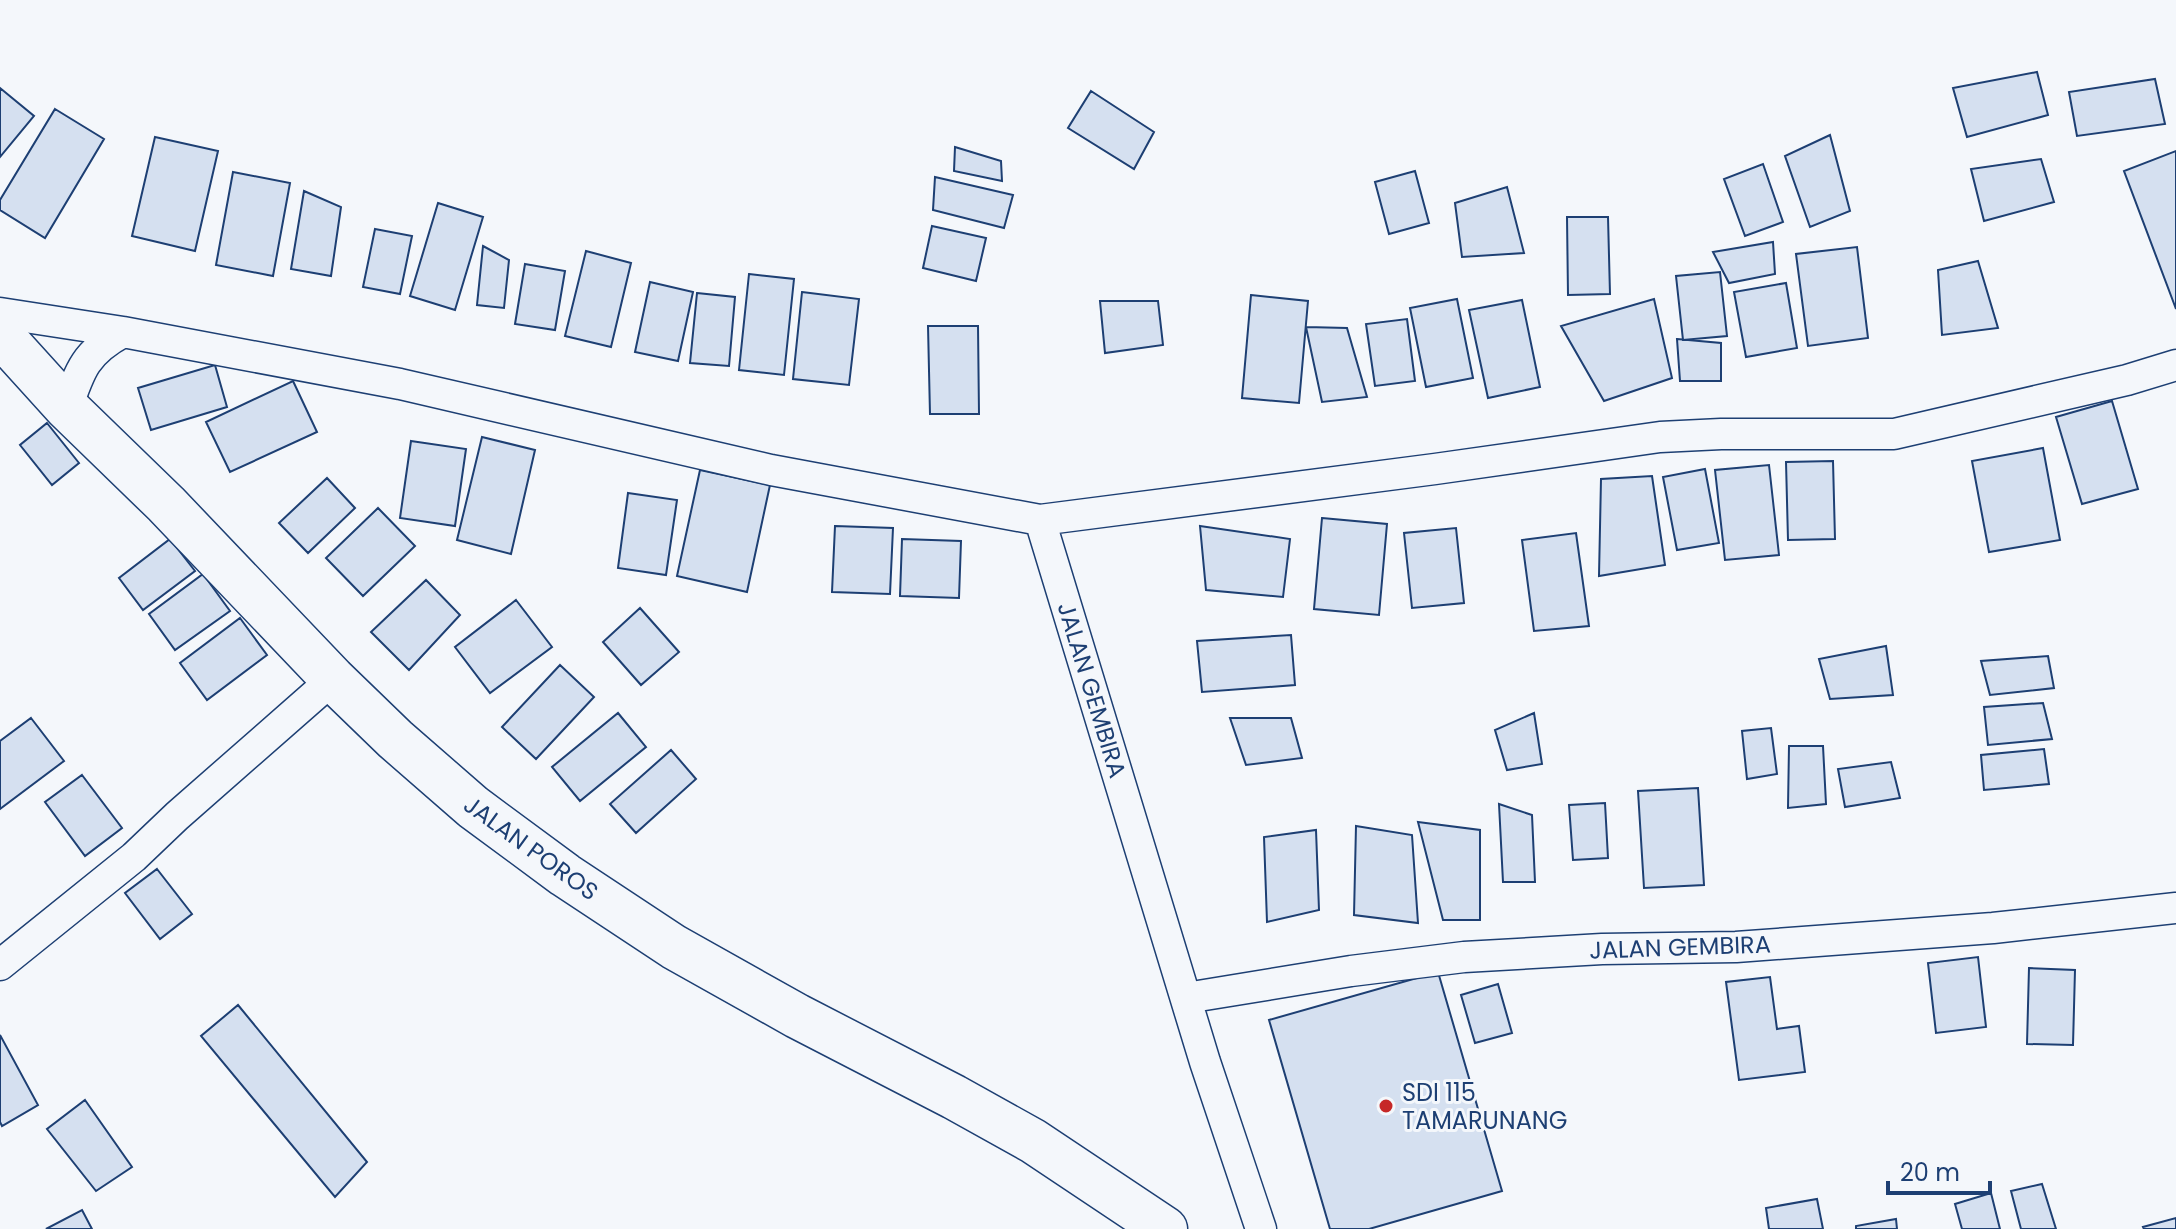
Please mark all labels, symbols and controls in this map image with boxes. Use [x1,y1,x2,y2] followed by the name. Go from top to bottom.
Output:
[1050,598,1134,782] street label: JALAN GEMBIRA
[457,788,605,908] street label: JALAN POROS
[1589,927,1771,967] street label: JALAN GEMBIRA
[1402,1076,1567,1137] place label: SDI 115 TAMARUNANG
[1377,1097,1395,1115] marker: SDI 115 TAMARUNANG
[1888,1145,1990,1195] scale bar
[1900,1156,1960,1189] text: 20 m

